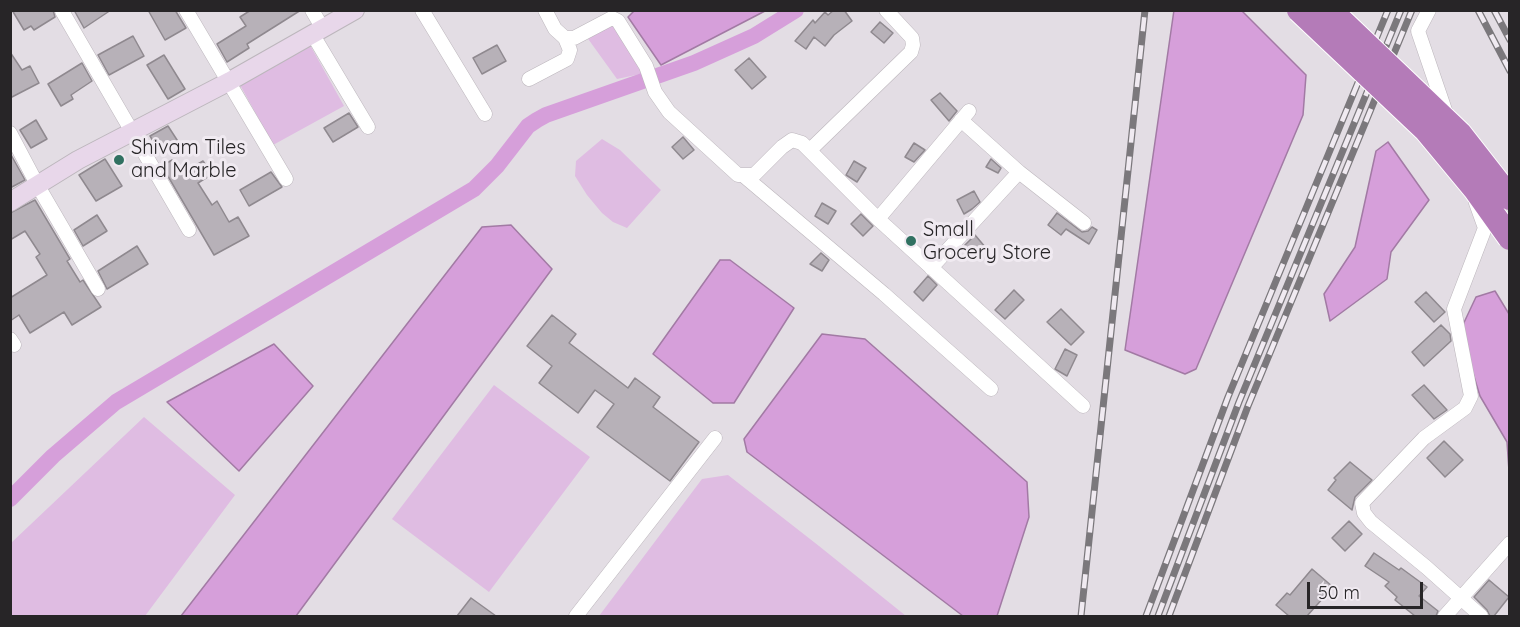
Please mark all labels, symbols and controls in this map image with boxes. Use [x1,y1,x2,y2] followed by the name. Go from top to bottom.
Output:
[131,136,246,183] place label: Shivam Tiles and Marble
[112,153,126,167] marker: Shivam Tiles and Marble
[923,218,1051,265] place label: Small Grocery Store
[904,234,918,248] marker: Small Grocery Store
[1310,570,1426,608] scale bar
[1318,581,1360,604] text: 50 m

